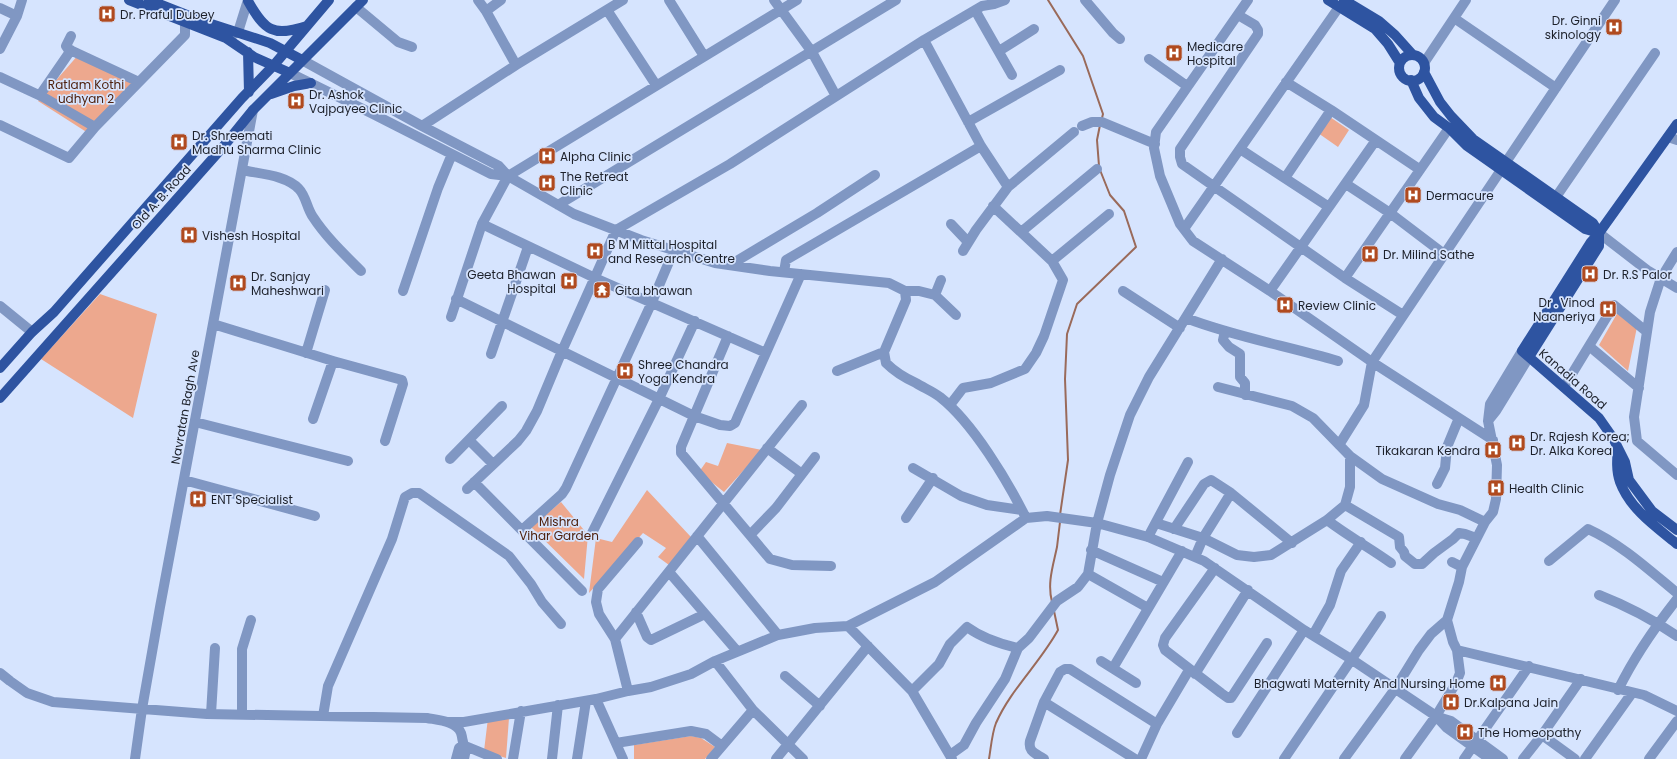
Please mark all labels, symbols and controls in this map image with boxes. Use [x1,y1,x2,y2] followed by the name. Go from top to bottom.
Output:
[97,4,117,24] hospital icon: Dr. Praful Dubey
[120,6,215,23] place label: Dr. Praful Dubey
[1545,12,1601,43] place label: Dr. Ginni skinology
[1604,17,1624,37] hospital icon: Dr. Ginni skinology
[1187,38,1243,69] place label: Medicare Hospital
[1164,43,1184,63] hospital icon: Medicare Hospital
[48,76,124,107] park label: Ratlam Kothi udhyan 2
[309,86,402,117] place label: Dr. Ashok Vajpayee Clinic
[286,91,306,111] hospital icon: Dr. Ashok Vajpayee Clinic
[192,127,321,158] place label: Dr. Shreemati Madhu Sharma Clinic
[169,132,189,152] hospital icon: Dr. Shreemati Madhu Sharma Clinic
[537,146,557,166] hospital icon: Alpha Clinic
[560,148,631,165] place label: Alpha Clinic
[127,161,195,233] street label: Old A. B. Road
[560,168,628,199] place label: The Retreat Clinic
[537,173,557,193] hospital icon: The Retreat Clinic
[1403,185,1423,205] hospital icon: Dermacure
[1426,187,1494,204] place label: Dermacure
[179,225,199,245] hospital icon: Vishesh Hospital
[202,227,300,244] place label: Vishesh Hospital
[608,236,735,267] place label: B M Mittal Hospital and Research Centre
[585,241,605,261] hospital icon: B M Mittal Hospital and Research Centre
[1360,244,1380,264] hospital icon: Dr. Milind Sathe
[1383,246,1475,263] place label: Dr. Milind Sathe
[1580,264,1600,284] hospital icon: Dr. R.S Palor
[467,266,556,297] place label: Geeta Bhawan Hospital
[1603,266,1672,283] place label: Dr. R.S Palor
[251,268,324,299] place label: Dr. Sanjay Maheshwari
[559,271,579,291] hospital icon: Geeta Bhawan Hospital
[228,273,248,293] hospital icon: Dr. Sanjay Maheshwari
[592,280,612,300] temple icon: Gita bhawan
[615,282,693,299] place label: Gita bhawan
[1533,294,1595,325] place label: Dr . Vinod Naaneriya
[1275,295,1295,315] hospital icon: Review Clinic
[1298,297,1376,314] place label: Review Clinic
[1598,299,1618,319] hospital icon: Dr . Vinod Naaneriya
[1535,345,1611,413] street label: Kanadia Road
[167,348,203,466] street label: Navratan Bagh Ave
[638,356,729,387] place label: Shree Chandra Yoga Kendra
[615,361,635,381] hospital icon: Shree Chandra Yoga Kendra
[1530,428,1630,459] place label: Dr. Rajesh Korea; Dr. Alka Korea
[1507,433,1527,453] hospital icon: Dr. Rajesh Korea; Dr. Alka Korea
[1483,440,1503,460] hospital icon: Tikakaran Kendra
[1375,442,1480,459] place label: Tikakaran Kendra
[1486,478,1506,498] hospital icon: Health Clinic
[1509,480,1584,497] place label: Health Clinic
[188,489,208,509] hospital icon: ENT Specialist
[211,491,293,508] place label: ENT Specialist
[519,513,599,544] park label: Mishra Vihar Garden
[1488,673,1508,693] hospital icon: Bhagwati Maternity And Nursing Home
[1254,675,1485,692] place label: Bhagwati Maternity And Nursing Home
[1441,692,1461,712] hospital icon: Dr.Kalpana Jain
[1464,694,1558,711] place label: Dr.Kalpana Jain
[1455,722,1475,742] hospital icon: The Homeopathy
[1478,724,1582,741] place label: The Homeopathy

